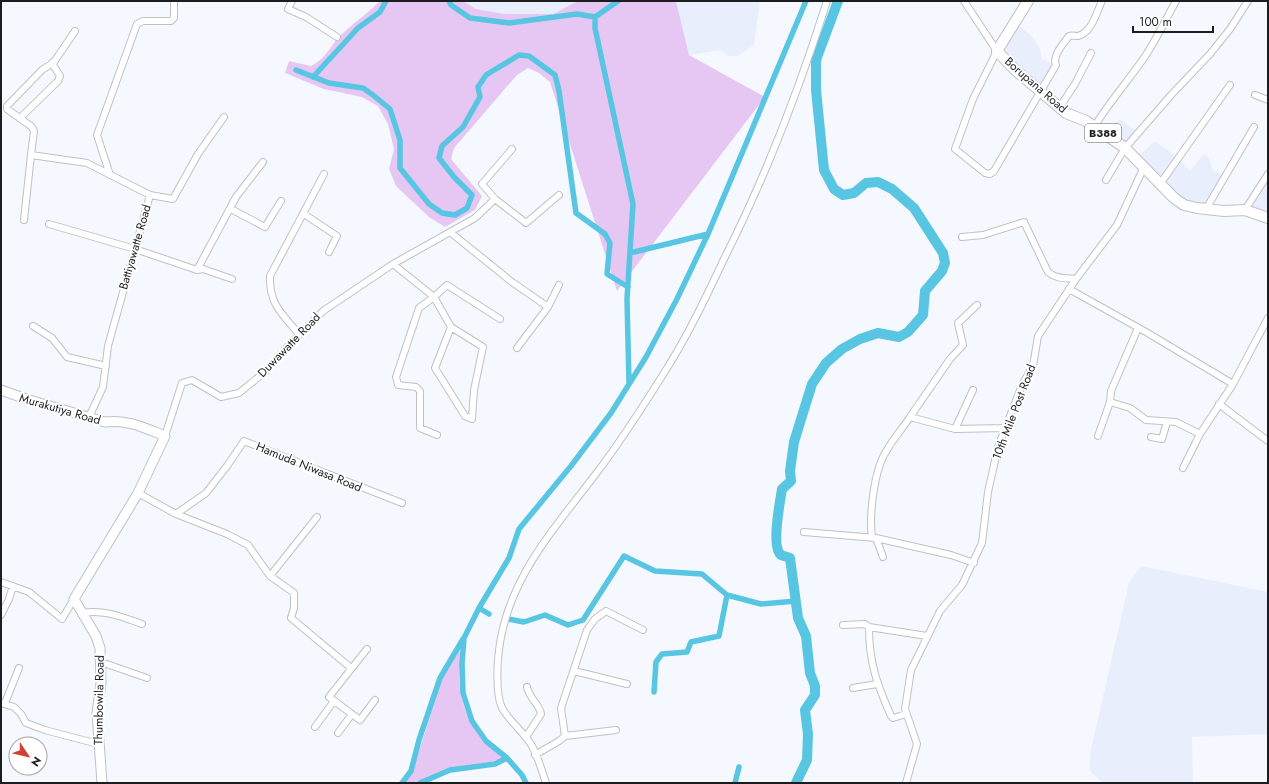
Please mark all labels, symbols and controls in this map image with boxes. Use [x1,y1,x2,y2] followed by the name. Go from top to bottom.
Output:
[1133,8,1213,34] scale bar
[1139,13,1172,31] text: 100 m
[1001,53,1071,117] street label: Borupana Road
[1085,124,1121,142] road number: B388
[114,202,156,292] street label: Battiyawatte Road
[253,309,325,381] street label: Duwawatte Road
[988,362,1040,462] street label: 10th Mile Post Road
[17,389,103,429] street label: Murakutiya Road
[253,438,365,496] street label: Hamuda Niwasa Road
[89,655,109,745] street label: Thumbowila Road
[8,736,48,776] north arrow
[27,754,45,770] text: N

